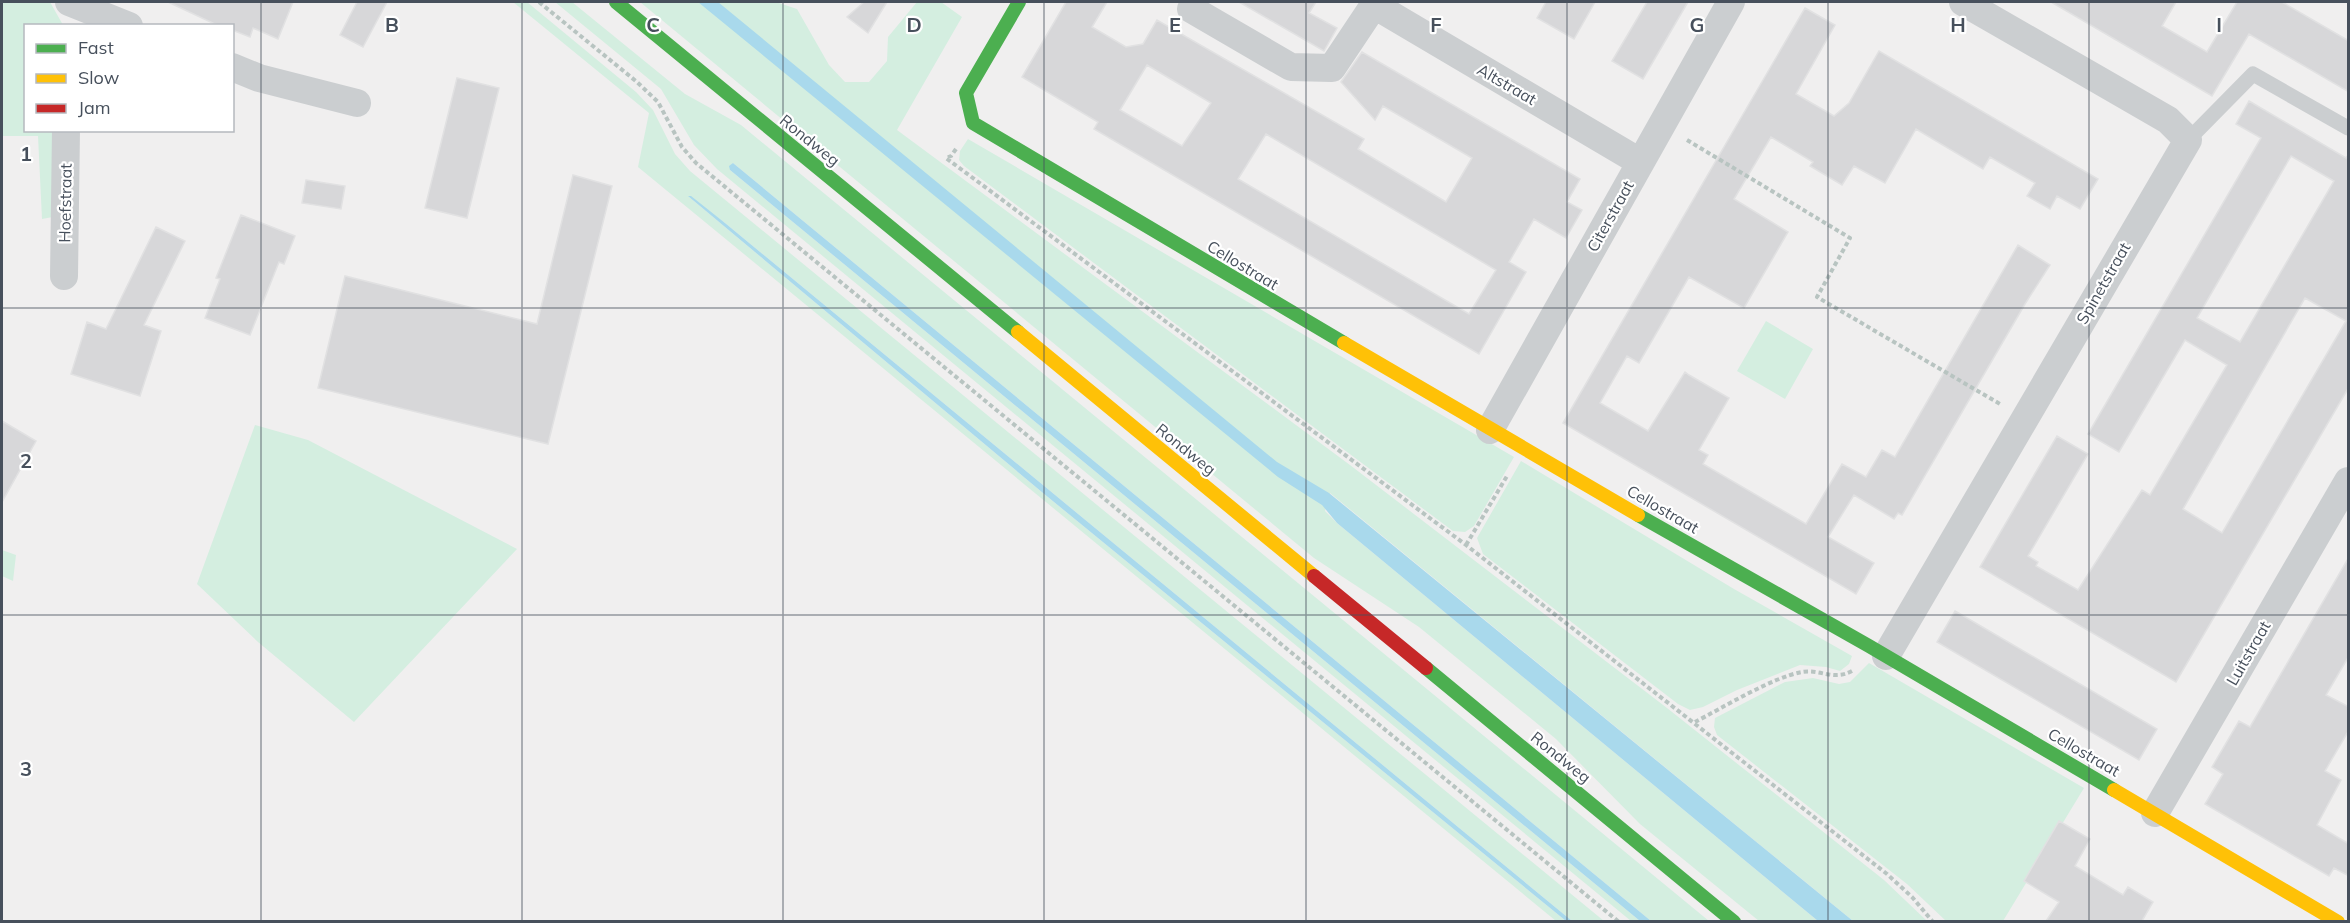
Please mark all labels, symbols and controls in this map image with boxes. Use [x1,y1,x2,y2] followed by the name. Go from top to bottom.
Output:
[385,12,399,37] text: B
[646,12,660,37] text: C
[906,12,922,37] text: D
[1169,12,1181,37] text: E
[1430,12,1442,37] text: F
[1690,12,1704,37] text: G
[1950,12,1966,37] text: H
[2216,12,2222,37] text: I
[24,24,234,132] legend
[78,36,114,59] text: Fast
[1474,59,1541,109] street label: Altstraat
[78,66,120,89] text: Slow
[78,96,111,119] text: Jam
[776,110,844,170] street label: Rondweg
[20,141,32,166] text: 1
[54,163,76,243] street label: Hoefstraat
[1582,176,1638,255] street label: Citerstraat
[1204,236,1283,294] street label: Cellostraat
[2072,238,2135,327] street label: Spinetstraat
[1152,419,1220,479] street label: Rondweg
[20,448,32,473] text: 2
[1623,480,1703,538] street label: Cellostraat
[2222,617,2275,689] street label: Luitstraat
[2044,723,2124,781] street label: Cellostraat
[1527,727,1595,787] street label: Rondweg
[20,756,32,781] text: 3

